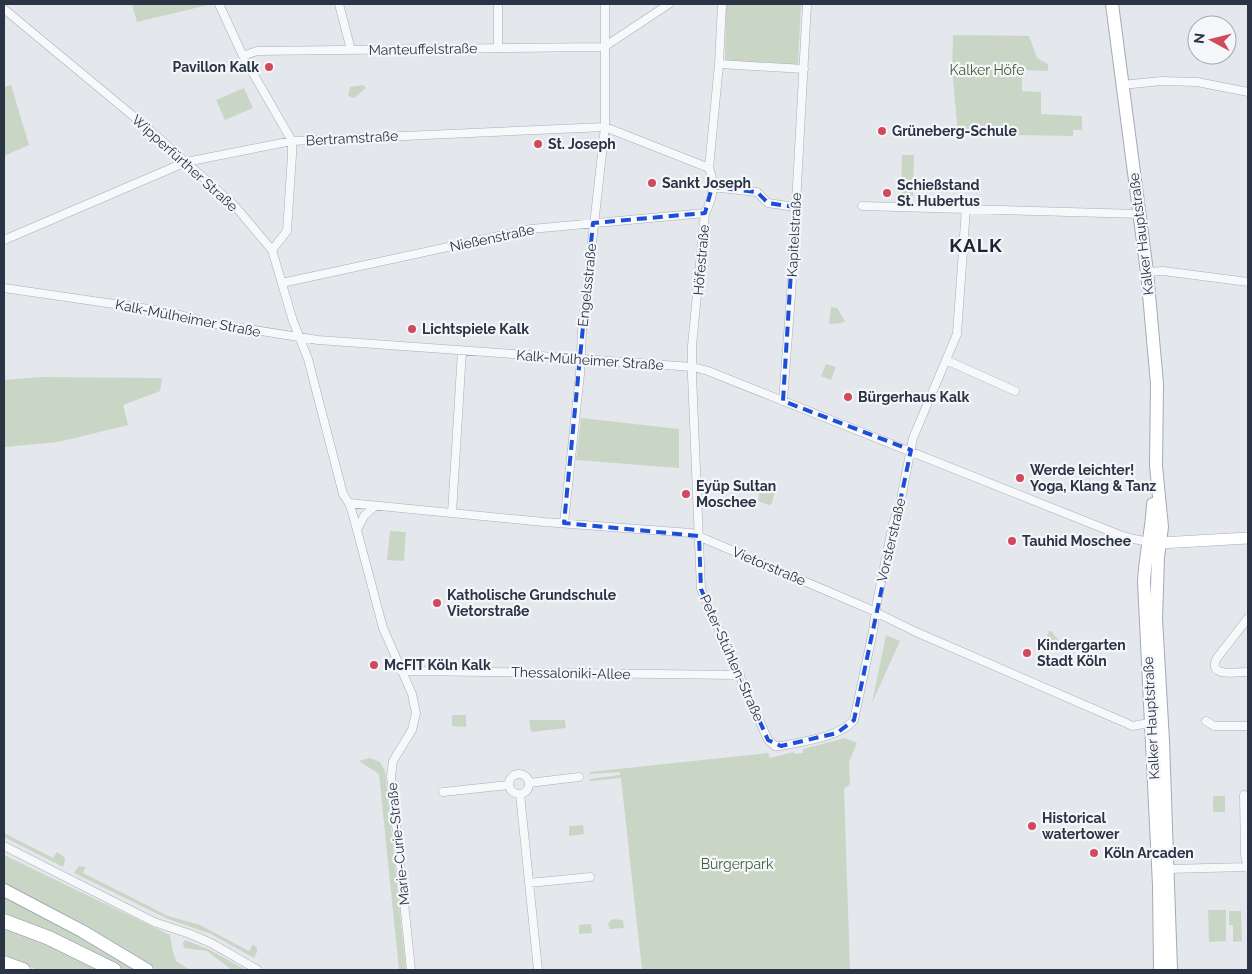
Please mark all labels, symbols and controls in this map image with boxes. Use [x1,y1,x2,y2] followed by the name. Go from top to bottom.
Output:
[1187,15,1237,65] north arrow
[1191,32,1208,45] text: N
[368,40,478,58] street label: Manteuffelstraße
[173,59,259,75] place label: Pavillon Kalk
[263,61,275,73] marker: Pavillon Kalk
[950,62,1024,78] park label: Kalker Höfe
[129,111,241,215] street label: Wipperfürther Straße
[892,123,1017,139] place label: Grüneberg-Schule
[876,125,888,137] marker: Grüneberg-Schule
[305,128,399,148] street label: Bertramstraße
[548,136,616,152] place label: St. Joseph
[532,138,544,150] marker: St. Joseph
[1126,172,1156,296] street label: Kalker Hauptstraße
[662,175,751,191] place label: Sankt Joseph
[646,177,658,189] marker: Sankt Joseph
[897,177,980,209] place label: Schießstand St. Hubertus
[881,187,893,199] marker: Schießstand St. Hubertus
[784,192,804,278] street label: Kapitelstraße
[448,221,536,255] street label: Nießenstraße
[690,224,712,296] street label: Höfestraße
[949,234,1003,256] district label: KALK
[575,242,599,328] street label: Engelsstraße
[114,296,262,340] street label: Kalk-Mülheimer Straße
[422,321,529,337] place label: Lichtspiele Kalk
[406,323,418,335] marker: Lichtspiele Kalk
[516,347,664,373] street label: Kalk-Mülheimer Straße
[858,389,969,405] place label: Bürgerhaus Kalk
[842,391,854,403] marker: Bürgerhaus Kalk
[1030,462,1156,494] place label: Werde leichter! Yoga, Klang & Tanz
[1014,472,1026,484] marker: Werde leichter! Yoga, Klang & Tanz
[696,478,776,510] place label: Eyüp Sultan Moschee
[680,488,692,500] marker: Eyüp Sultan Moschee
[874,496,908,584] street label: Vorsterstraße
[1022,533,1132,549] place label: Tauhid Moschee
[1006,535,1018,547] marker: Tauhid Moschee
[730,543,808,589] street label: Vietorstraße
[447,587,617,619] place label: Katholische Grundschule Vietorstraße
[697,592,767,724] street label: Peter-Stühlen-Straße
[431,597,443,609] marker: Katholische Grundschule Vietorstraße
[1037,637,1126,669] place label: Kindergarten Stadt Köln
[1021,647,1033,659] marker: Kindergarten Stadt Köln
[1140,656,1162,780] street label: Kalker Hauptstraße
[384,657,491,673] place label: McFIT Köln Kalk
[368,659,380,671] marker: McFIT Köln Kalk
[511,664,631,682] street label: Thessaloniki-Allee
[384,782,412,906] street label: Marie-Curie-Straße
[1042,810,1120,842] place label: Historical watertower
[1026,820,1038,832] marker: Historical watertower
[1104,845,1194,861] place label: Köln Arcaden
[1088,847,1100,859] marker: Köln Arcaden
[701,856,774,872] park label: Bürgerpark

